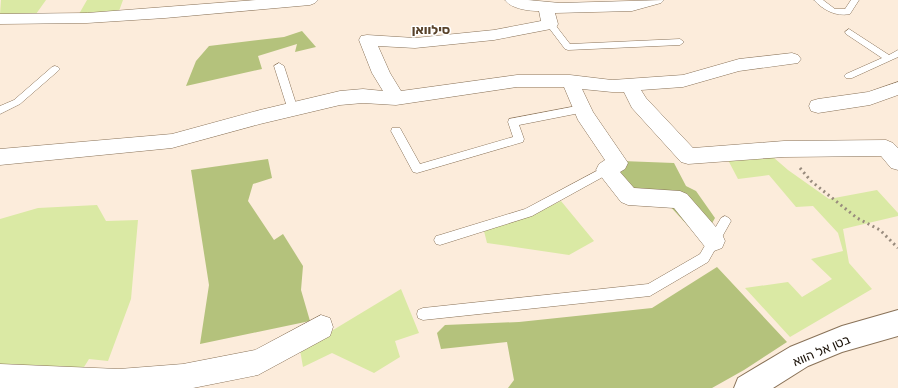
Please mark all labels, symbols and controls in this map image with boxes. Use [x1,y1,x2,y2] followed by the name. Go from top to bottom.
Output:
[412,22,450,37] district label: סילוואן
[790,332,852,369] street label: בטן אל הווא

